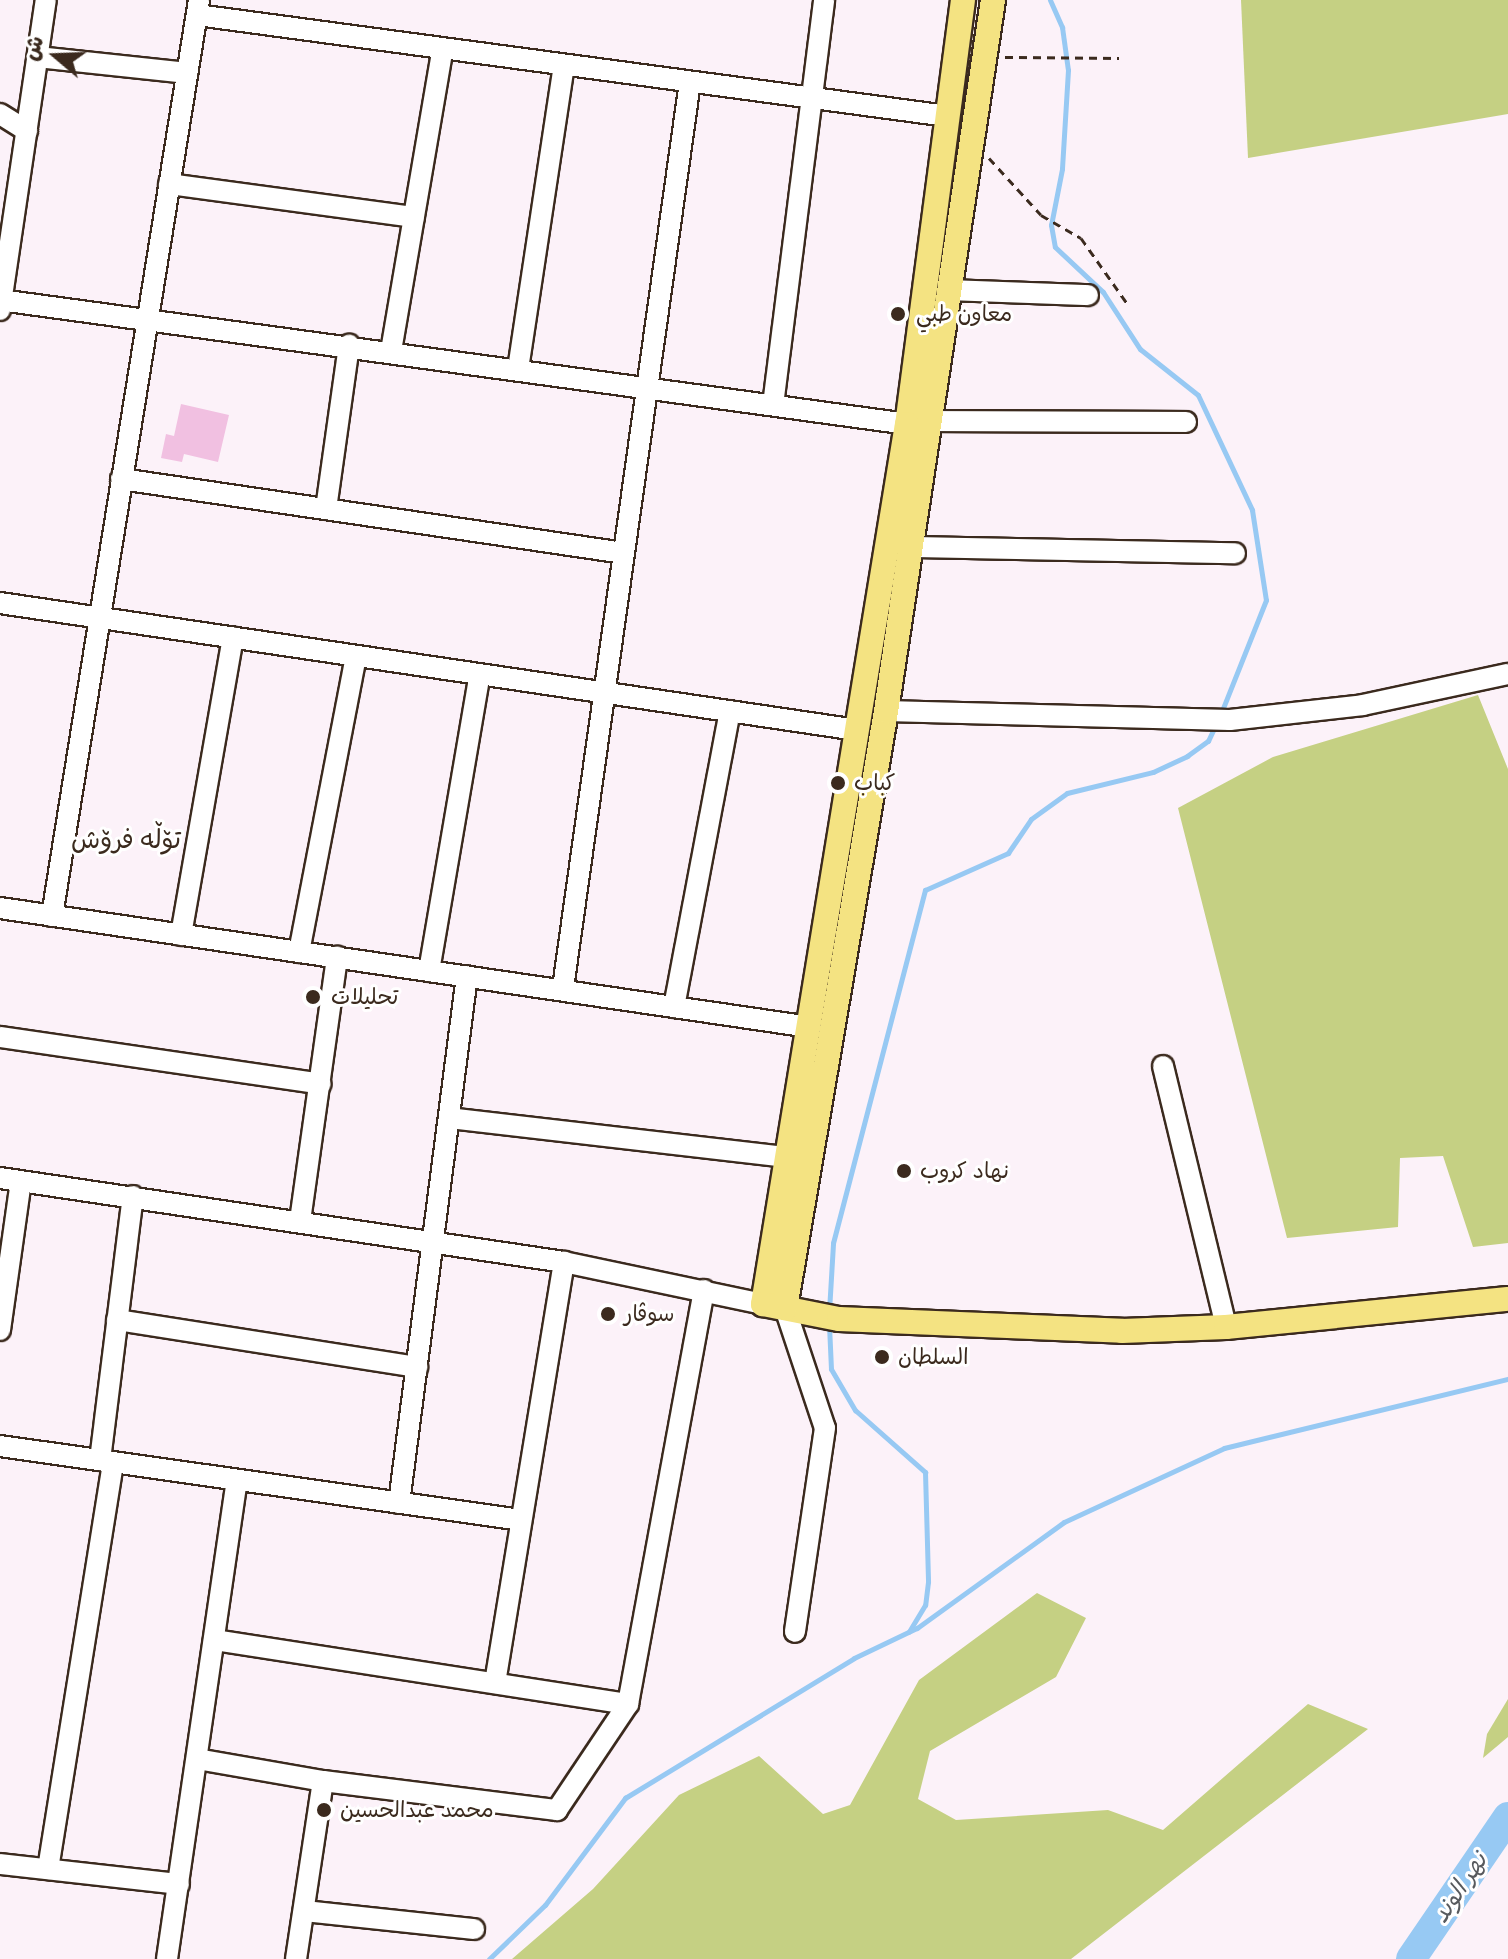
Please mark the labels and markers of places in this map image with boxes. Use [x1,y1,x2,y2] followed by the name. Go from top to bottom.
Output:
[916,301,1012,327] place label: معاون طبي
[887,303,909,325] marker: معاون طبي
[854,770,895,796] place label: كباب
[829,774,847,792] marker: كباب
[331,984,398,1010] place label: تحلیلات
[302,986,324,1008] marker: تحلیلات
[920,1158,1010,1184] place label: نهاد كروب
[895,1162,913,1180] marker: نهاد كروب
[624,1301,674,1327] place label: سوڤار
[599,1305,617,1323] marker: سوڤار
[898,1344,969,1370] place label: السلطان
[873,1348,891,1366] marker: السلطان
[340,1797,494,1823] place label: محمد عبدالحسين
[315,1801,333,1819] marker: محمد عبدالحسين

